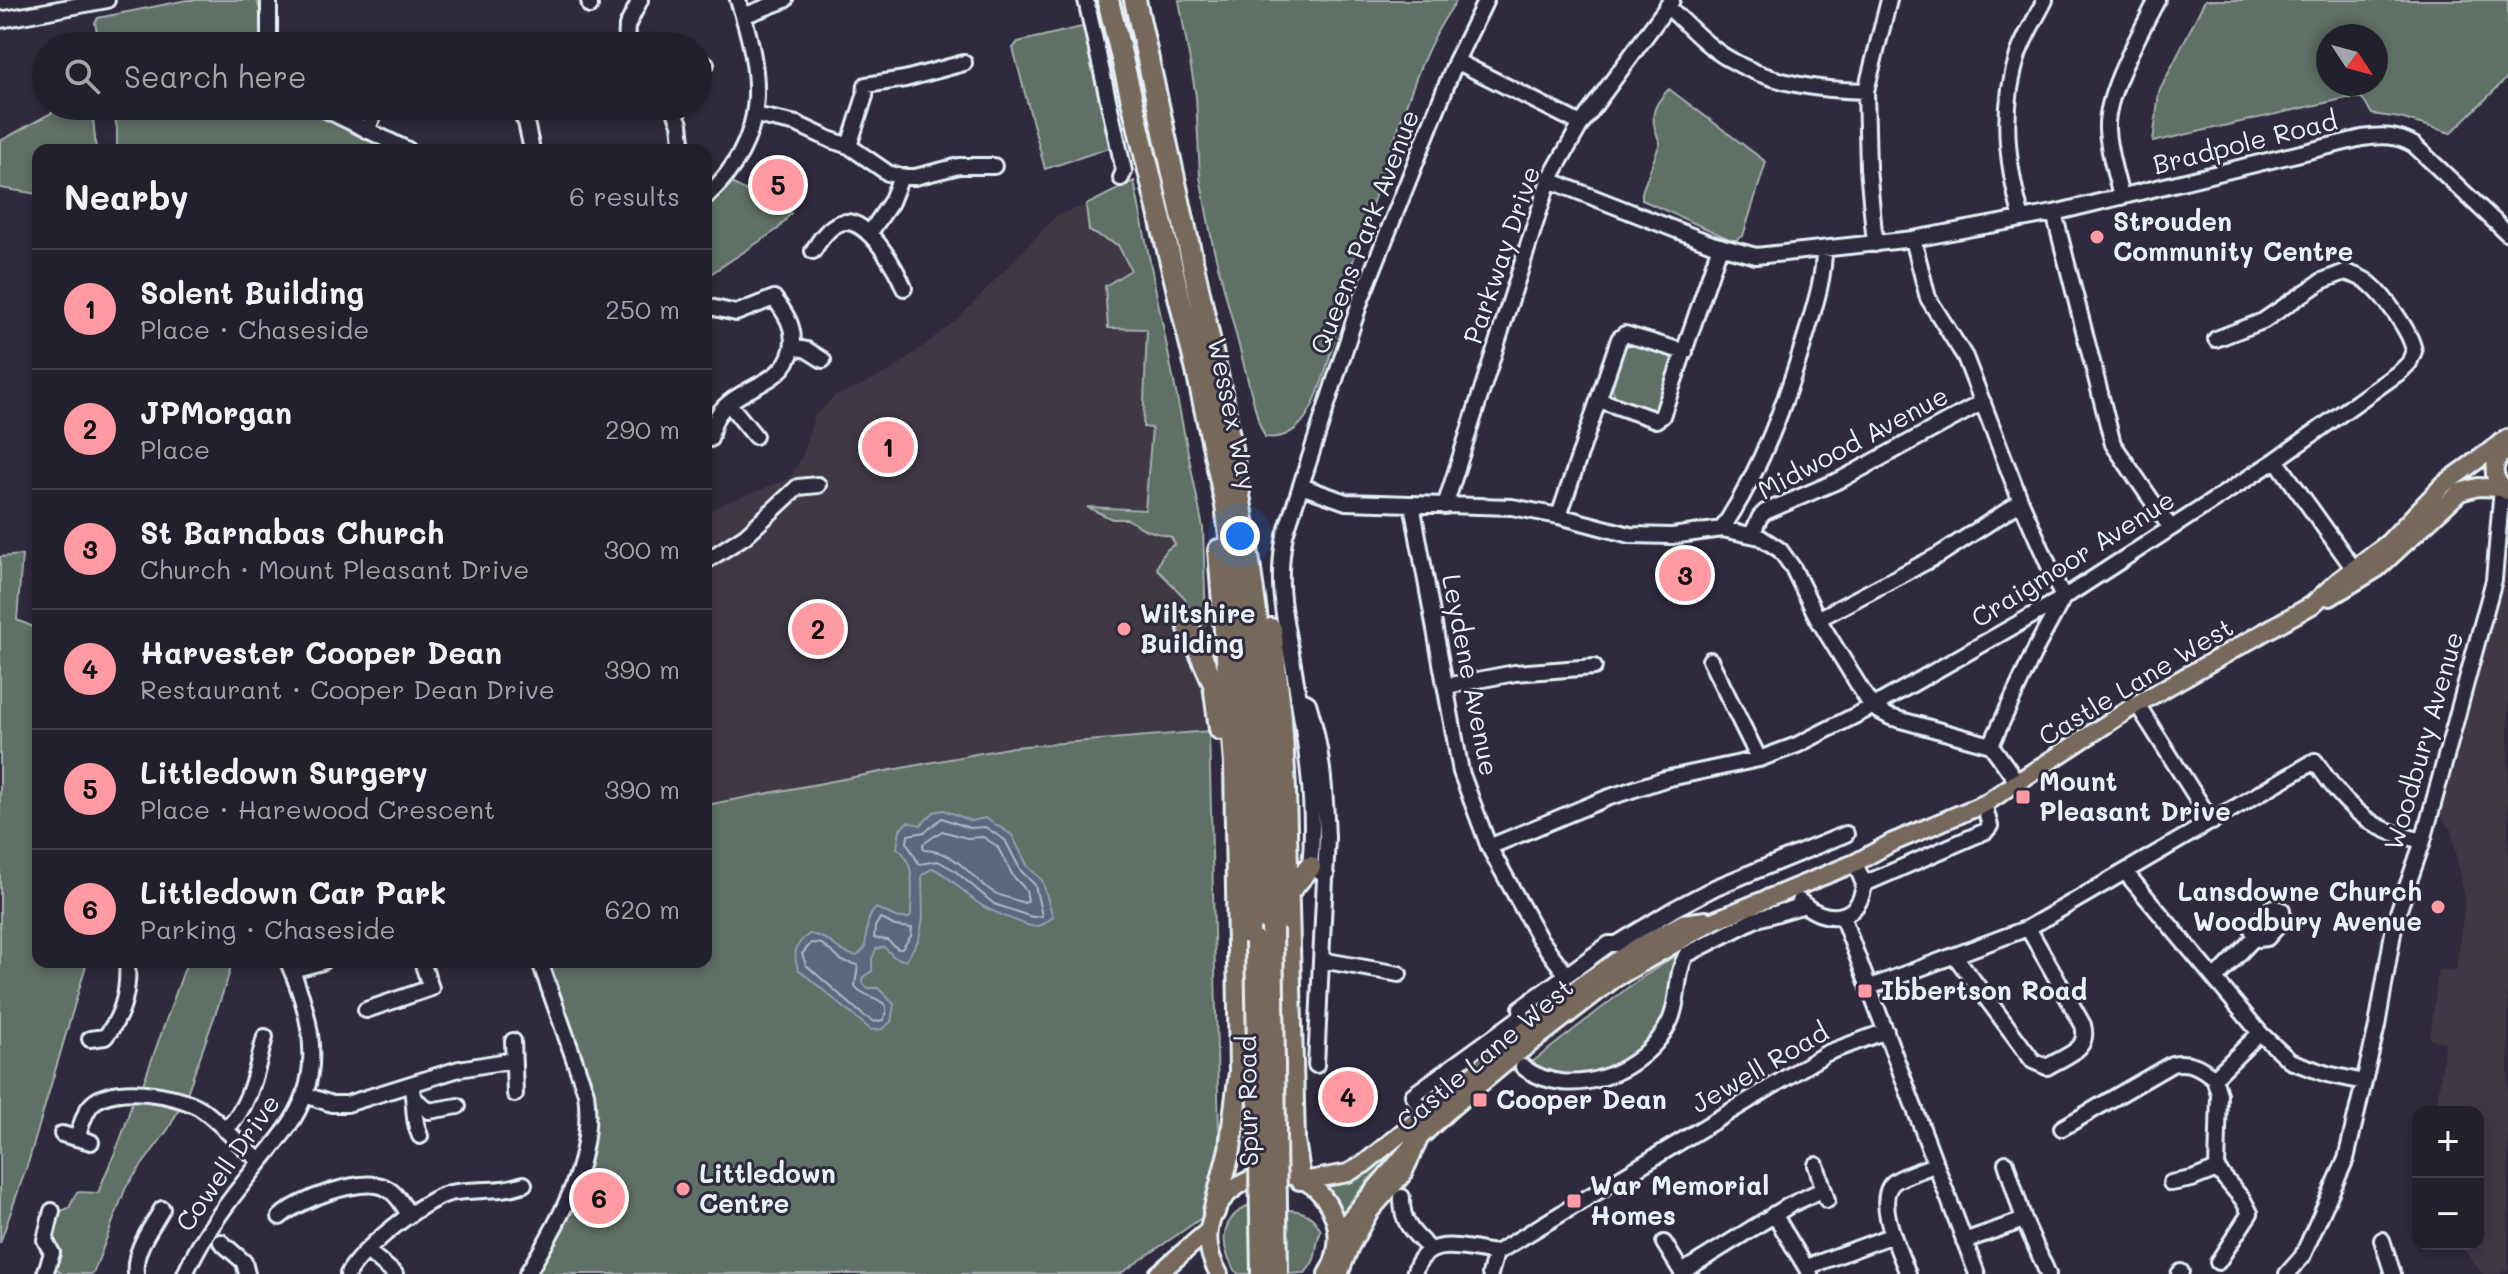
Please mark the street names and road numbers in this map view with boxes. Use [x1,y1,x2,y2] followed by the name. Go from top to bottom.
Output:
[2149,103,2341,181] street label: Bradpole Road
[1302,105,1426,359] street label: Queens Park Avenue
[1455,161,1547,348] street label: Parkway Drive
[1200,335,1266,493] street label: Wessex Way
[1751,378,1954,507] street label: Midwood Avenue
[1964,482,2181,635] street label: Craigmoor Avenue
[1435,571,1507,779] street label: Leydene Avenue
[2032,610,2239,753] street label: Castle Lane West
[2376,627,2471,854] street label: Woodbury Avenue
[1389,970,1580,1138] street label: Castle Lane West
[1685,1014,1834,1120] street label: Jewell Road
[1229,1035,1265,1167] street label: Spur Road
[167,1087,287,1238] street label: Cowell Drive

